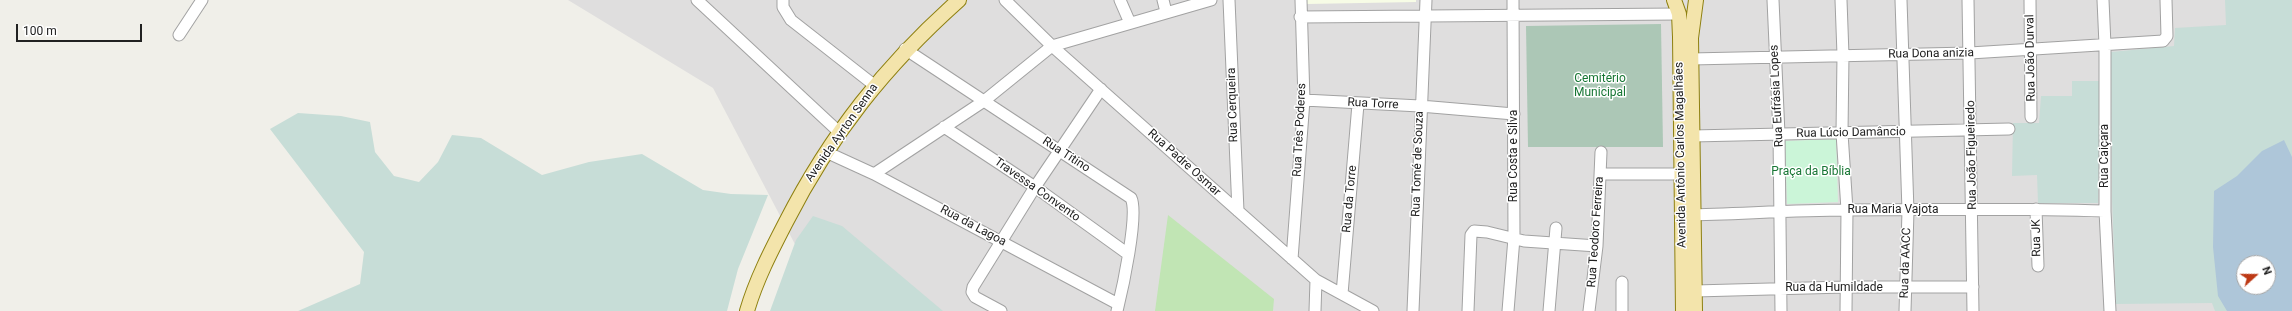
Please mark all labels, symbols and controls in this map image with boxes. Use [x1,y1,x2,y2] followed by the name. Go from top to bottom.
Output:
[2023,14,2039,102] street label: Rua João Durval
[18,16,144,42] scale bar
[23,24,57,38] text: 100 m
[1767,44,1787,148] street label: Rua Eufrásia Lopes
[1888,46,1974,62] street label: Rua Dona anizia
[1672,62,1690,248] street label: Avenida Antônio Carlos Magalhães
[1225,67,1241,143] street label: Rua Cerqueira
[1574,72,1626,100] park label: Cemitério Municipal
[803,81,881,185] street label: Avenida Ayrton Senna
[1290,83,1310,177] street label: Rua Três Poderes
[1347,95,1399,113] street label: Rua Torre
[1964,100,1980,210] street label: Rua João Figueiredo
[1507,110,1521,202] street label: Rua Costa e Silva
[1409,111,1427,217] street label: Rua Tomé de Souza
[2098,124,2112,188] street label: Rua Caiçara
[1796,125,1906,141] street label: Rua Lúcio Damâncio
[1145,126,1223,200] street label: Rua Padre Osmar
[1039,134,1093,176] street label: Rua Titino
[991,155,1083,225] street label: Travessa Convento
[1340,165,1360,233] street label: Rua da Torre
[1771,165,1851,179] park label: Praça da Bíblia
[1585,176,1607,288] street label: Rua Teodoro Ferreira
[937,203,1009,249] street label: Rua da Lagoa
[1847,203,1939,217] street label: Rua Maria Vajota
[2029,219,2045,257] street label: Rua JK
[1898,227,1914,299] street label: Rua da AACC
[2236,255,2276,295] north arrow
[2259,265,2274,277] text: N
[1785,281,1883,295] street label: Rua da Humildade

